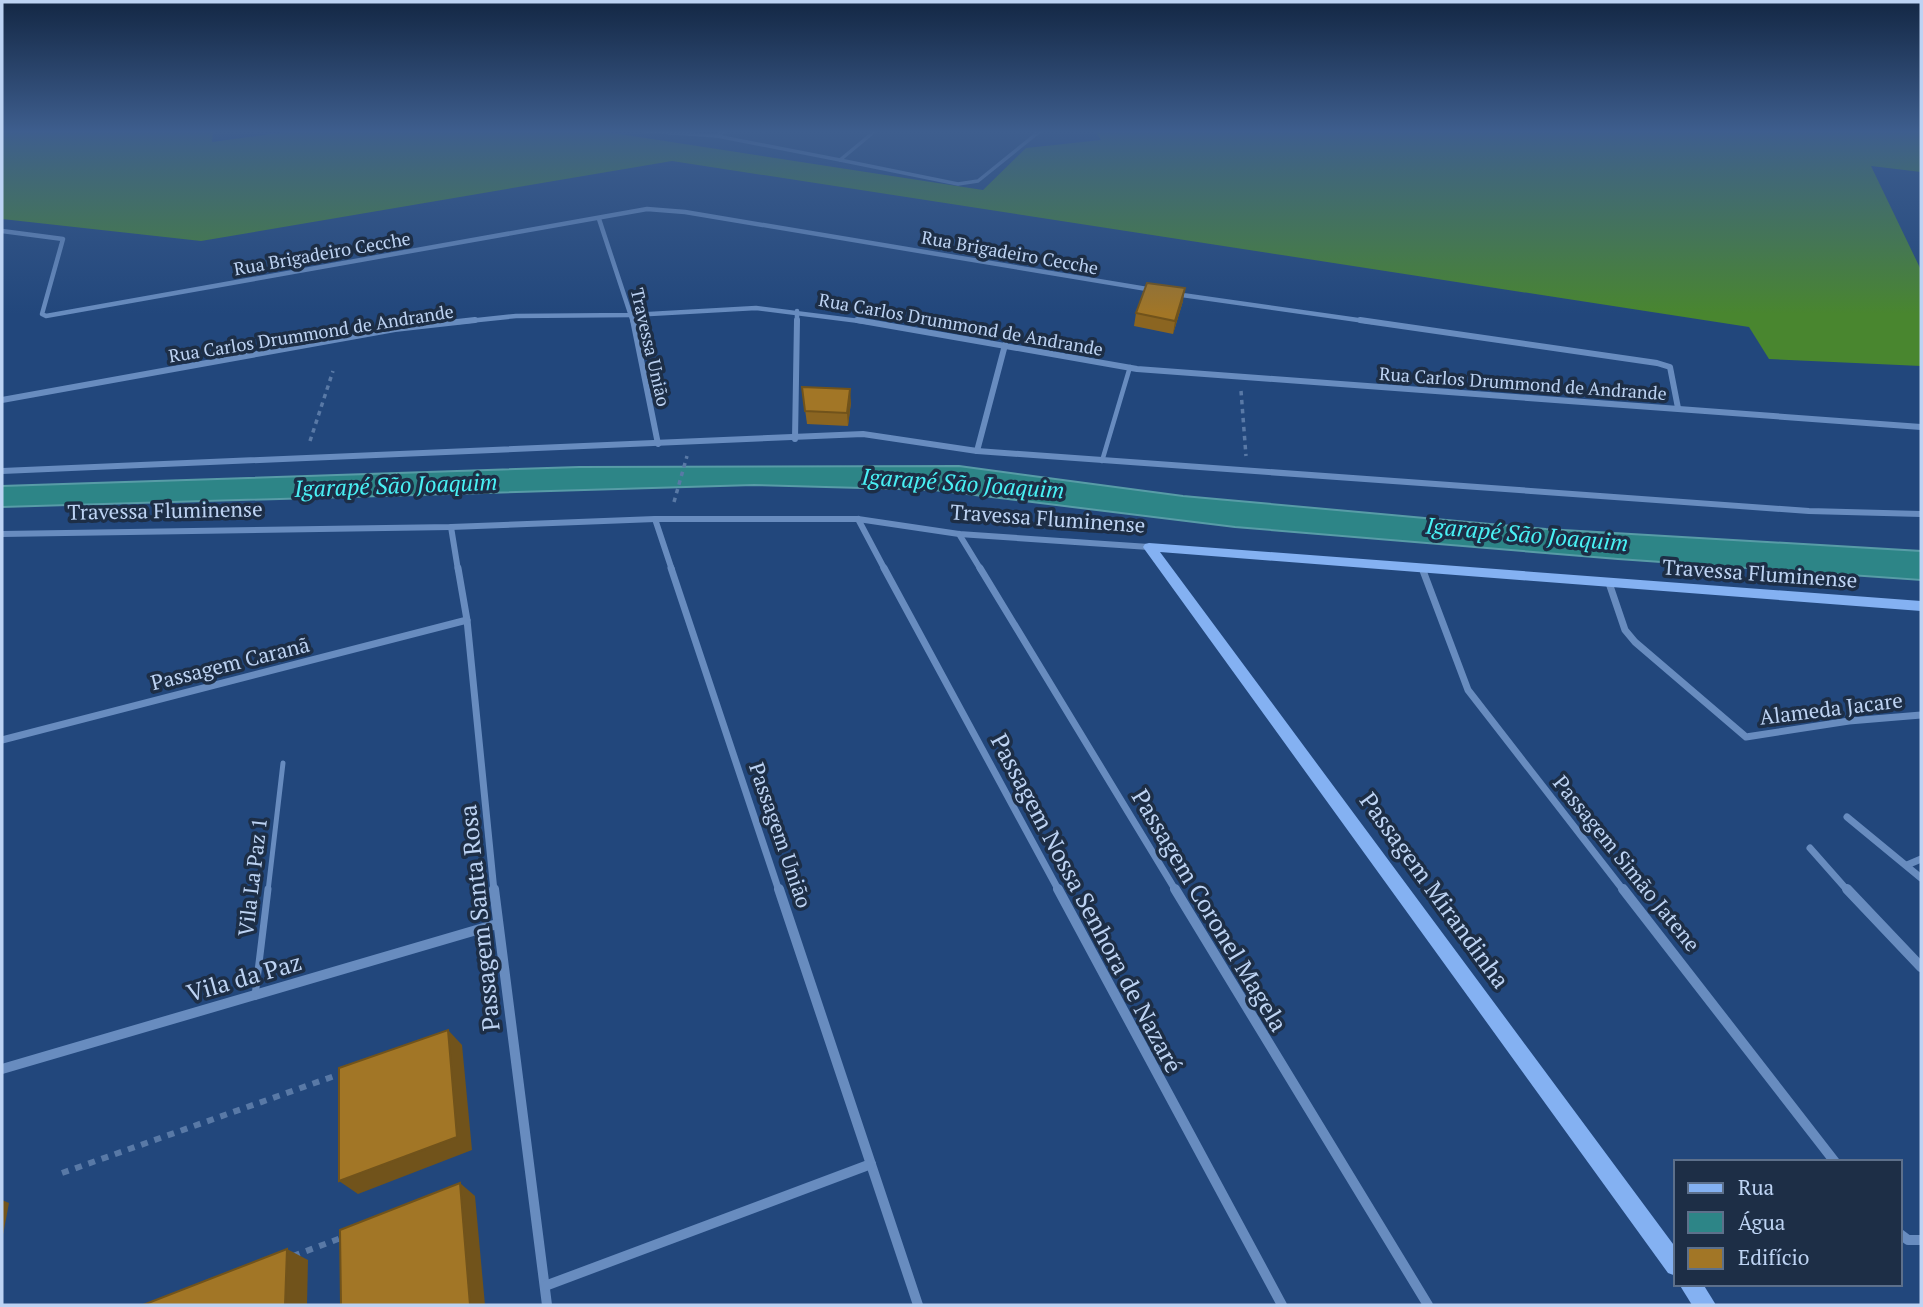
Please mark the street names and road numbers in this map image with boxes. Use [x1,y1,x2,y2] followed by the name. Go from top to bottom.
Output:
[920,225,1100,279] street label: Rua Brigadeiro Cecche
[232,226,412,280] street label: Rua Brigadeiro Cecche
[626,285,676,409] street label: Travessa União
[817,287,1105,361] street label: Rua Carlos Drummond de Andrande
[167,299,455,367] street label: Rua Carlos Drummond de Andrande
[1378,361,1668,405] street label: Rua Carlos Drummond de Andrande
[67,494,263,526] street label: Travessa Fluminense
[950,497,1146,539] street label: Travessa Fluminense
[1662,552,1858,594] street label: Travessa Fluminense
[148,630,313,696] street label: Passagem Caranã
[1758,685,1904,731] street label: Alameda Jacare
[984,728,1190,1078] street label: Passagem Nossa Senhora de Nazaré
[743,759,819,911] street label: Passagem União
[1547,769,1707,957] street label: Passagem Simão Jatene
[1125,783,1295,1037] street label: Passagem Coronel Magela
[1353,785,1517,995] street label: Passagem Mirandinha
[451,803,507,1033] street label: Passagem Santa Rosa
[231,816,273,938] street label: Vila La Paz 1
[183,945,305,1009] street label: Vila da Paz

